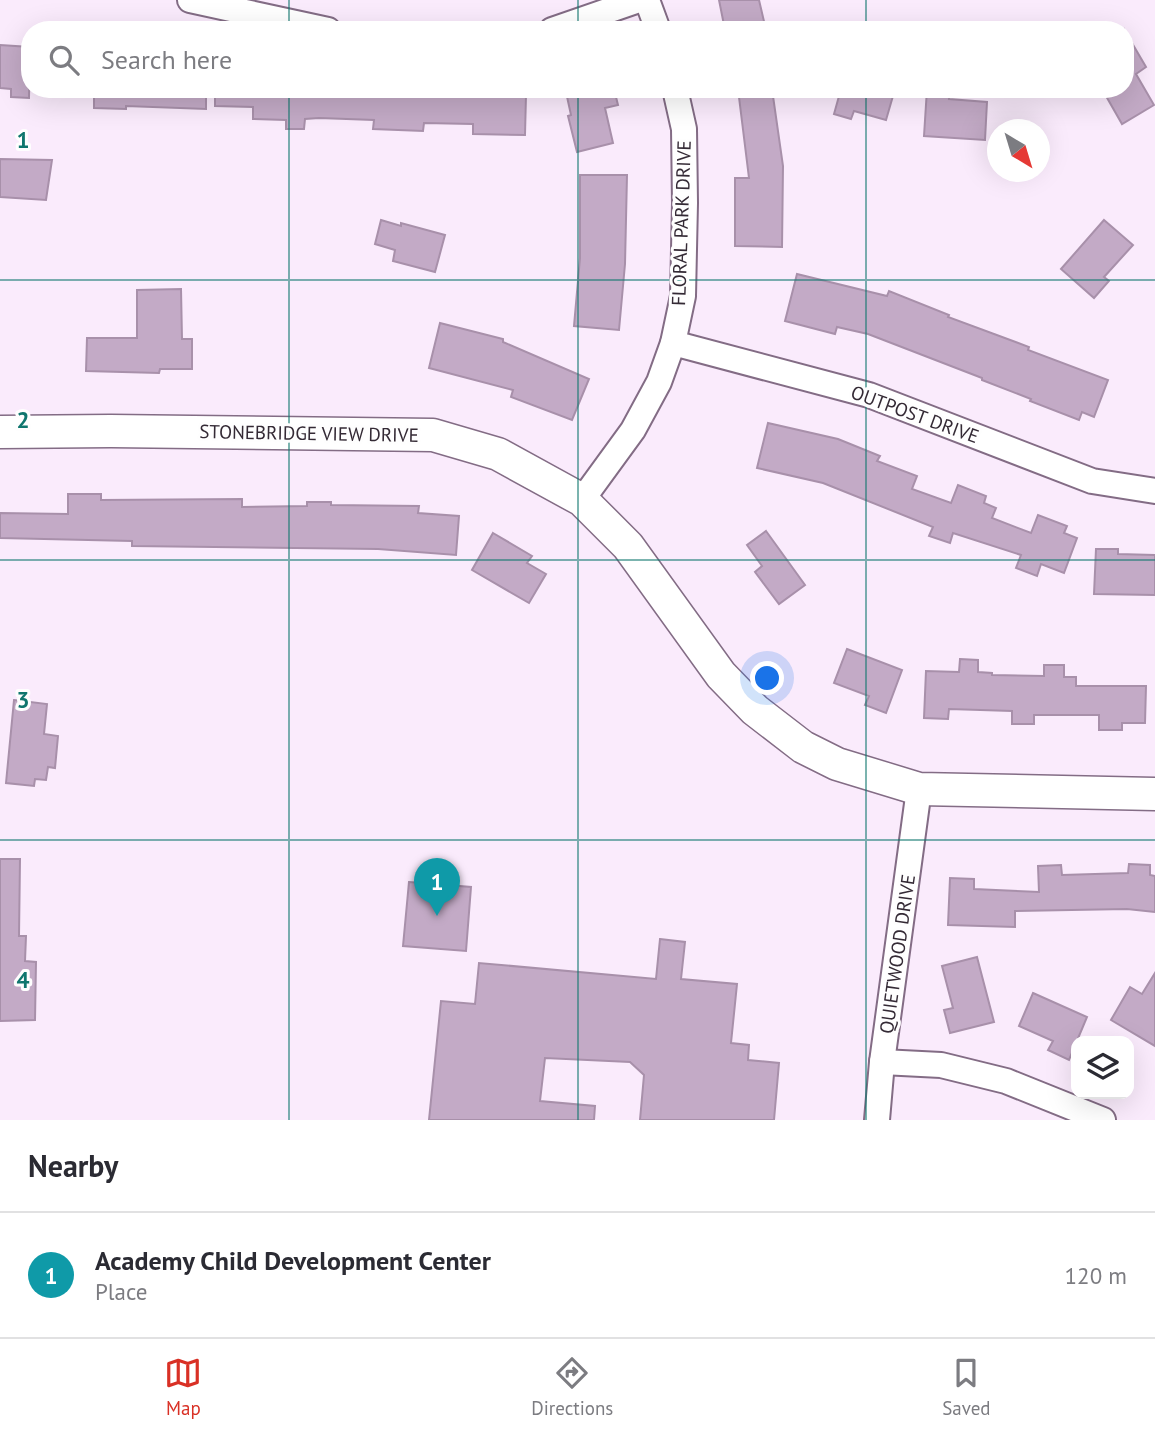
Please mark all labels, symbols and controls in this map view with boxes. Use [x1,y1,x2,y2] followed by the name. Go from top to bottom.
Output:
[21,21,1134,98] search box
[45,41,83,79] icon: search
[101,43,232,76] text: Search here
[987,119,1050,182] north arrow
[16,125,30,154] text: 1
[666,140,696,306] street label: FLORAL PARK DRIVE
[848,380,982,448] street label: OUTPOST DRIVE
[16,405,30,434] text: 2
[199,419,419,447] street label: STONEBRIDGE VIEW DRIVE
[750,661,784,695] your location
[16,685,30,714] text: 3
[414,858,460,916] pin: 1
[874,873,920,1035] street label: QUIETWOOD DRIVE
[16,965,30,994] text: 4
[1071,1036,1134,1099] map controls
[1071,1036,1134,1099] button: layers
[28,1146,118,1185] text: Nearby
[95,1244,491,1277] text: Academy Child Development Center
[44,1261,58,1290] text: 1
[1065,1261,1127,1290] text: 120 m
[95,1277,148,1306] text: Place
[164,1354,202,1420] tab: Map
[531,1354,613,1420] tab: Directions
[942,1354,991,1420] tab: Saved

